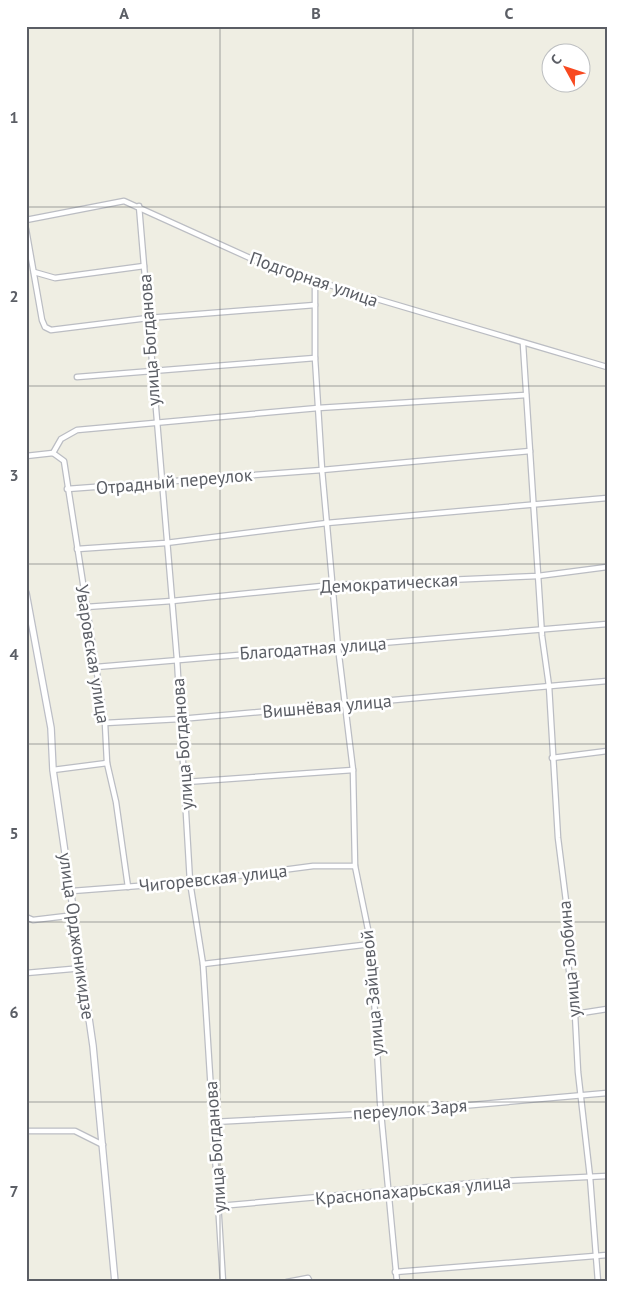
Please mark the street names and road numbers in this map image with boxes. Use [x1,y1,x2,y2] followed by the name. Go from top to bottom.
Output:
[247,246,381,312] street label: Подгорная улица
[133,273,165,407] street label: улица Богданова
[95,463,254,499] street label: Отрадный переулок
[319,568,459,598] street label: Демократическая
[71,583,115,725] street label: Уваровская улица
[239,631,387,665] street label: Благодатная улица
[166,677,198,811] street label: улица Богданова
[261,689,393,723] street label: Вишнёвая улица
[54,851,100,1021] street label: улица Орджоникидзе
[138,859,288,897] street label: Чигоревская улица
[552,900,586,1018] street label: улица Злобина
[355,929,389,1057] street label: улица Зайцевой
[199,1080,231,1214] street label: улица Богданова
[352,1094,468,1124] street label: переулок Заря
[314,1170,512,1210] street label: Краснопахарьская улица

